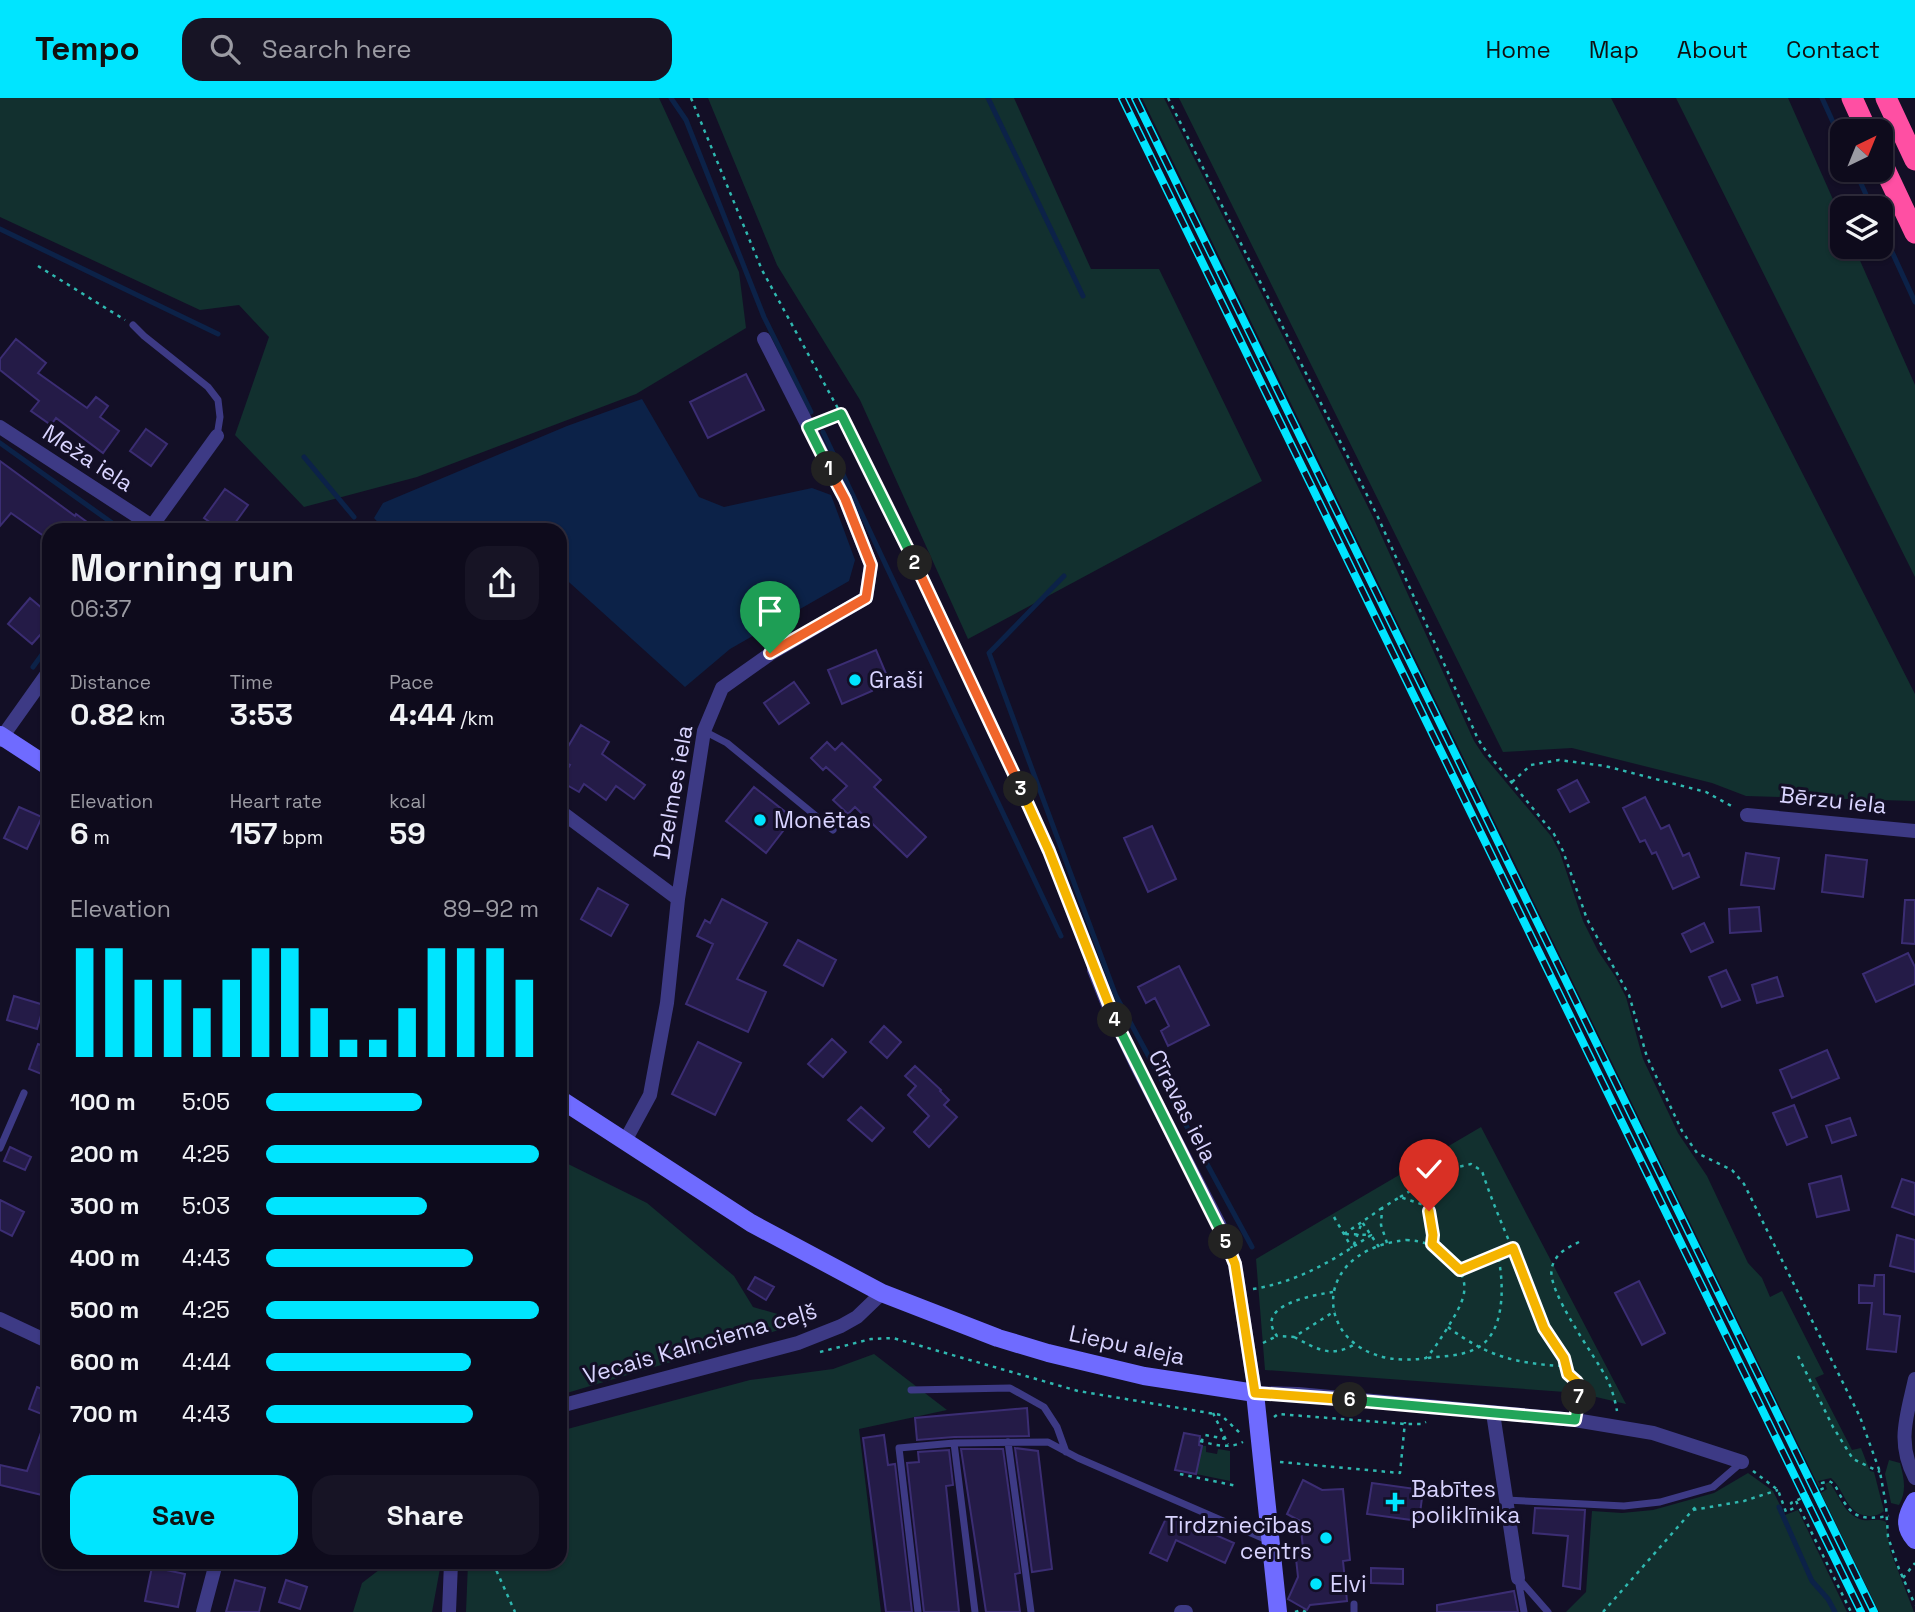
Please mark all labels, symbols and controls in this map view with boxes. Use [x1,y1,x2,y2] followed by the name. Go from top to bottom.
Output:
[182,18,672,81] search box
[35,28,140,70] text: Tempo
[206,30,244,68] icon: search
[262,32,412,66] text: Search here
[1485,34,1551,65] text: Home
[1589,34,1639,65] text: Map
[1677,34,1748,65] text: About
[1786,34,1880,65] text: Contact
[1830,119,1894,182] north arrow
[1830,119,1893,259] map controls
[1830,196,1893,259] button: layers
[37,418,139,498] street label: Meža iela
[812,452,846,486] pin: 1
[824,456,833,481] text: 1
[70,544,295,592] text: Morning run
[465,546,539,620] button: share
[898,546,932,580] pin: 2
[909,550,920,575] text: 2
[740,581,800,653] pin
[751,592,789,630] icon: arrive
[70,594,132,624] text: 06:37
[869,665,923,695] place label: Graši
[70,670,151,695] text: Distance
[230,670,273,695] text: Time
[389,670,434,695] text: Pace
[847,672,863,688] marker: Graši
[70,695,134,734] text: 0.82
[230,695,293,734] text: 3:53
[389,695,456,734] text: 4:44
[134,706,165,731] text: km
[456,706,494,731] text: /km
[646,723,700,861] street label: Dzelmes iela
[1004,772,1038,806] pin: 3
[1015,776,1026,801] text: 3
[1778,779,1888,821] street label: Bērzu iela
[70,789,153,814] text: Elevation
[230,789,322,814] text: Heart rate
[389,789,426,814] text: kcal
[774,805,871,835] place label: Monētas
[752,812,768,828] marker: Monētas
[70,814,89,853] text: 6
[230,814,277,853] text: 157
[389,814,426,853] text: 59
[89,825,110,850] text: m
[277,825,323,850] text: bpm
[70,894,171,924] text: Elevation
[443,894,539,924] text: 89–92 m
[1098,1002,1132,1038] pin: 4
[1108,1007,1121,1032] text: 4
[1142,1045,1224,1167] street label: Cīravas iela
[70,1087,136,1117] text: 100 m
[182,1087,230,1117] text: 5:05
[70,1139,139,1169] text: 200 m
[182,1139,230,1169] text: 4:25
[1399,1139,1459,1211] pin
[1410,1150,1448,1188] icon: check
[70,1191,139,1221] text: 300 m
[182,1191,230,1221] text: 5:03
[1208,1224,1244,1260] pin: 5
[1220,1229,1231,1254] text: 5
[70,1243,140,1273] text: 400 m
[182,1243,230,1273] text: 4:43
[70,1295,139,1325] text: 500 m
[182,1295,230,1325] text: 4:25
[580,1295,820,1391] street label: Vecais Kalnciema ceļš
[1066,1318,1188,1372] street label: Liepu aleja
[70,1347,140,1377] text: 600 m
[182,1347,231,1377] text: 4:44
[1562,1380,1596,1414] pin: 7
[1332,1382,1368,1418] pin: 6
[1573,1384,1584,1409] text: 7
[1344,1387,1355,1412] text: 6
[70,1399,138,1429] text: 700 m
[182,1399,230,1429] text: 4:43
[1411,1474,1521,1530] place label: Babītes poliklīnika
[70,1475,298,1555] button: Save
[312,1475,539,1555] button: Share
[1385,1492,1405,1512] marker: Babītes poliklīnika
[1165,1510,1312,1566] place label: Tirdzniecības centrs
[1318,1530,1334,1546] marker: Tirdzniecības centrs
[1330,1569,1367,1599] place label: Elvi
[1308,1576,1324,1592] marker: Elvi

